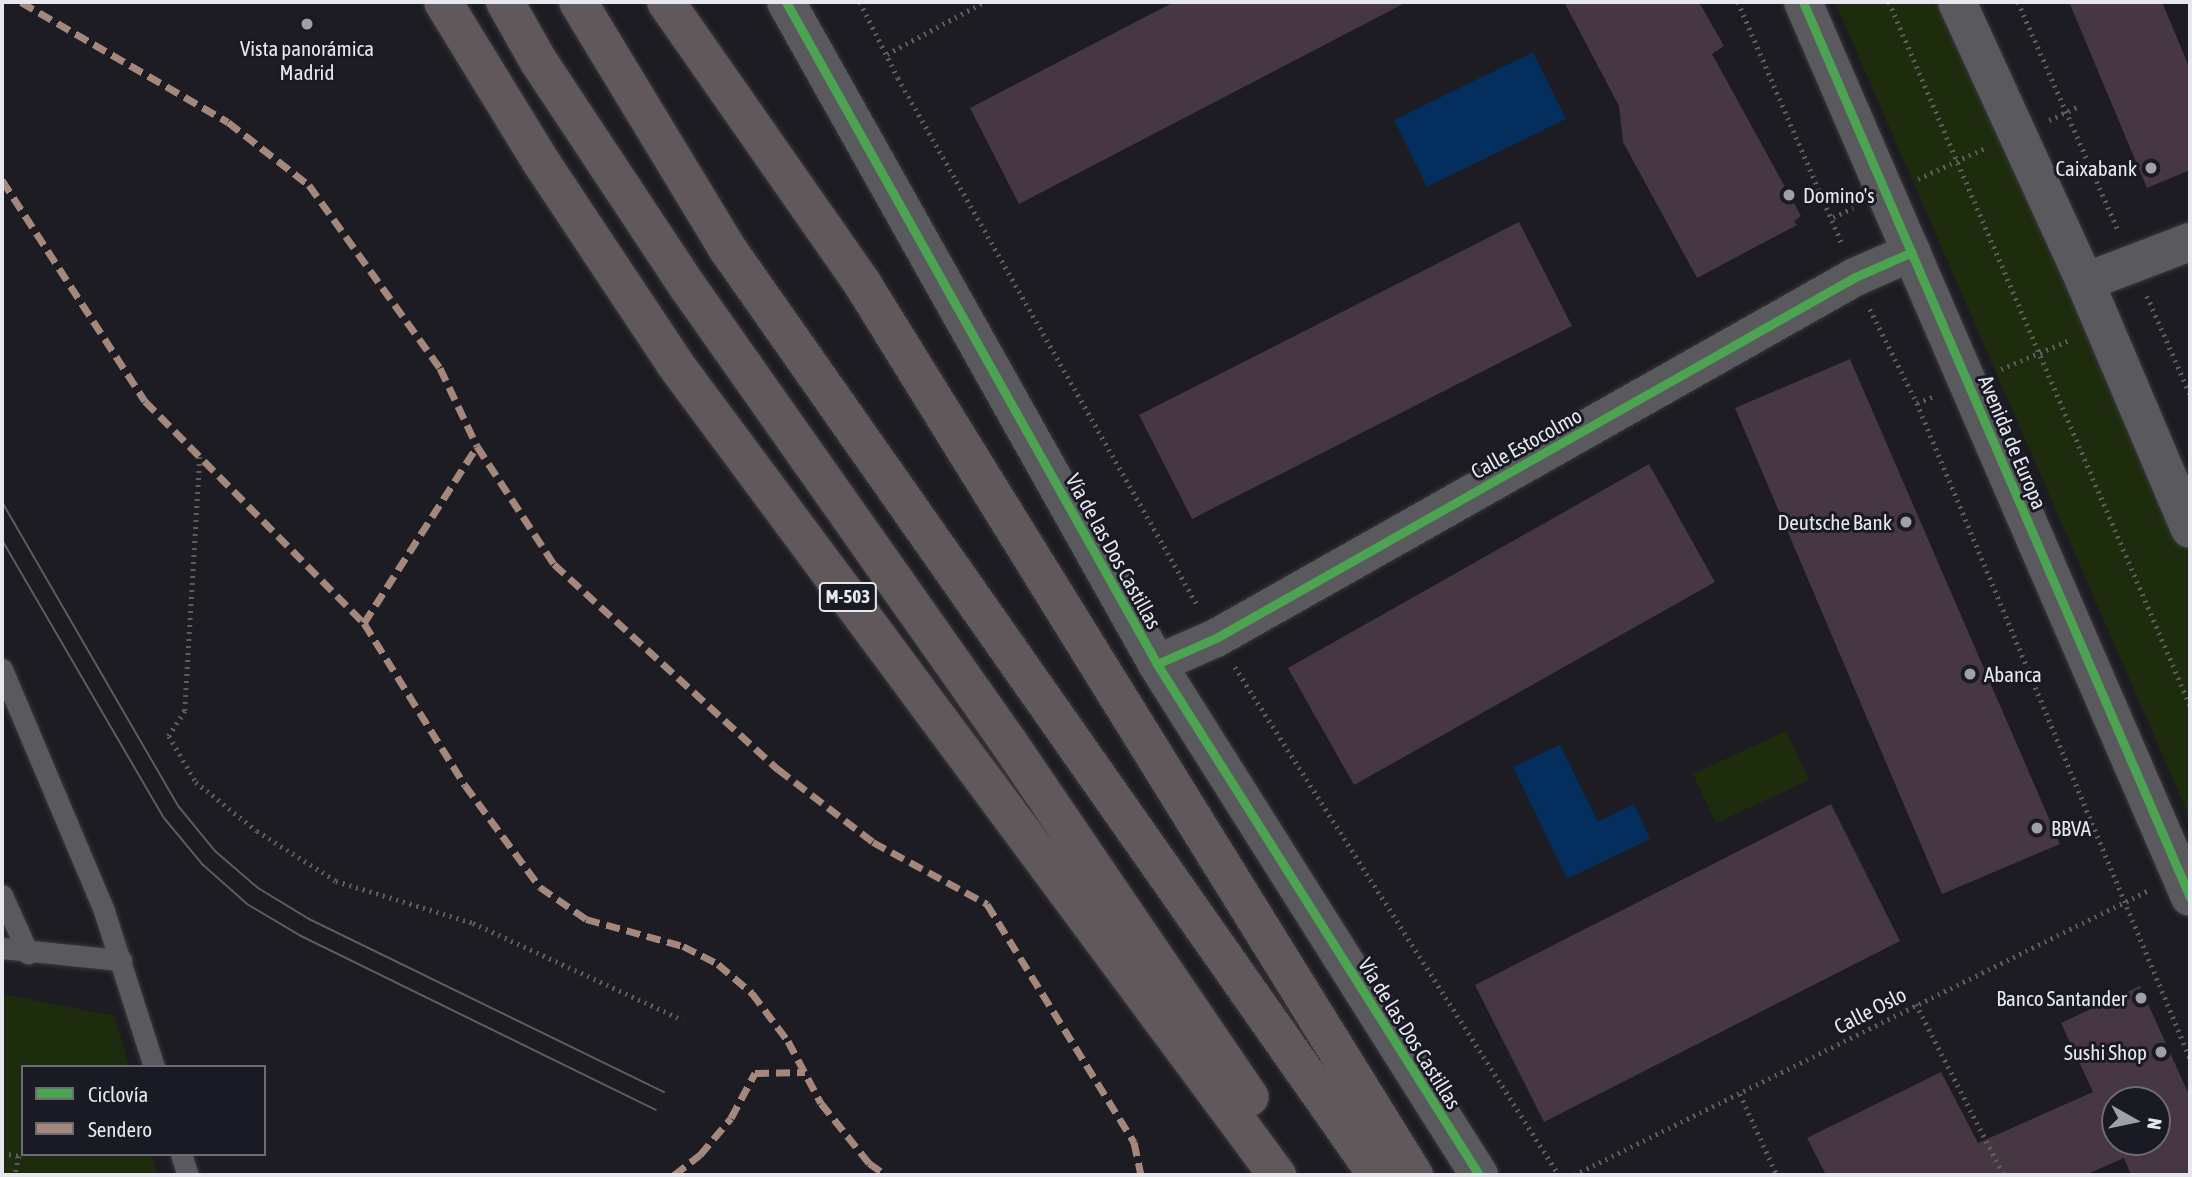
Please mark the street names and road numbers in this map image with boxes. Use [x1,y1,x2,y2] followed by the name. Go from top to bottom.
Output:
[1973,371,2053,513] street label: Avenida de Europa
[1466,402,1586,484] street label: Calle Estocolmo
[1061,469,1167,633] street label: Vía de las Dos Castillas
[818,582,878,612] road number: M-503
[1353,953,1467,1113] street label: Vía de las Dos Castillas
[1830,981,1910,1039] street label: Calle Oslo

